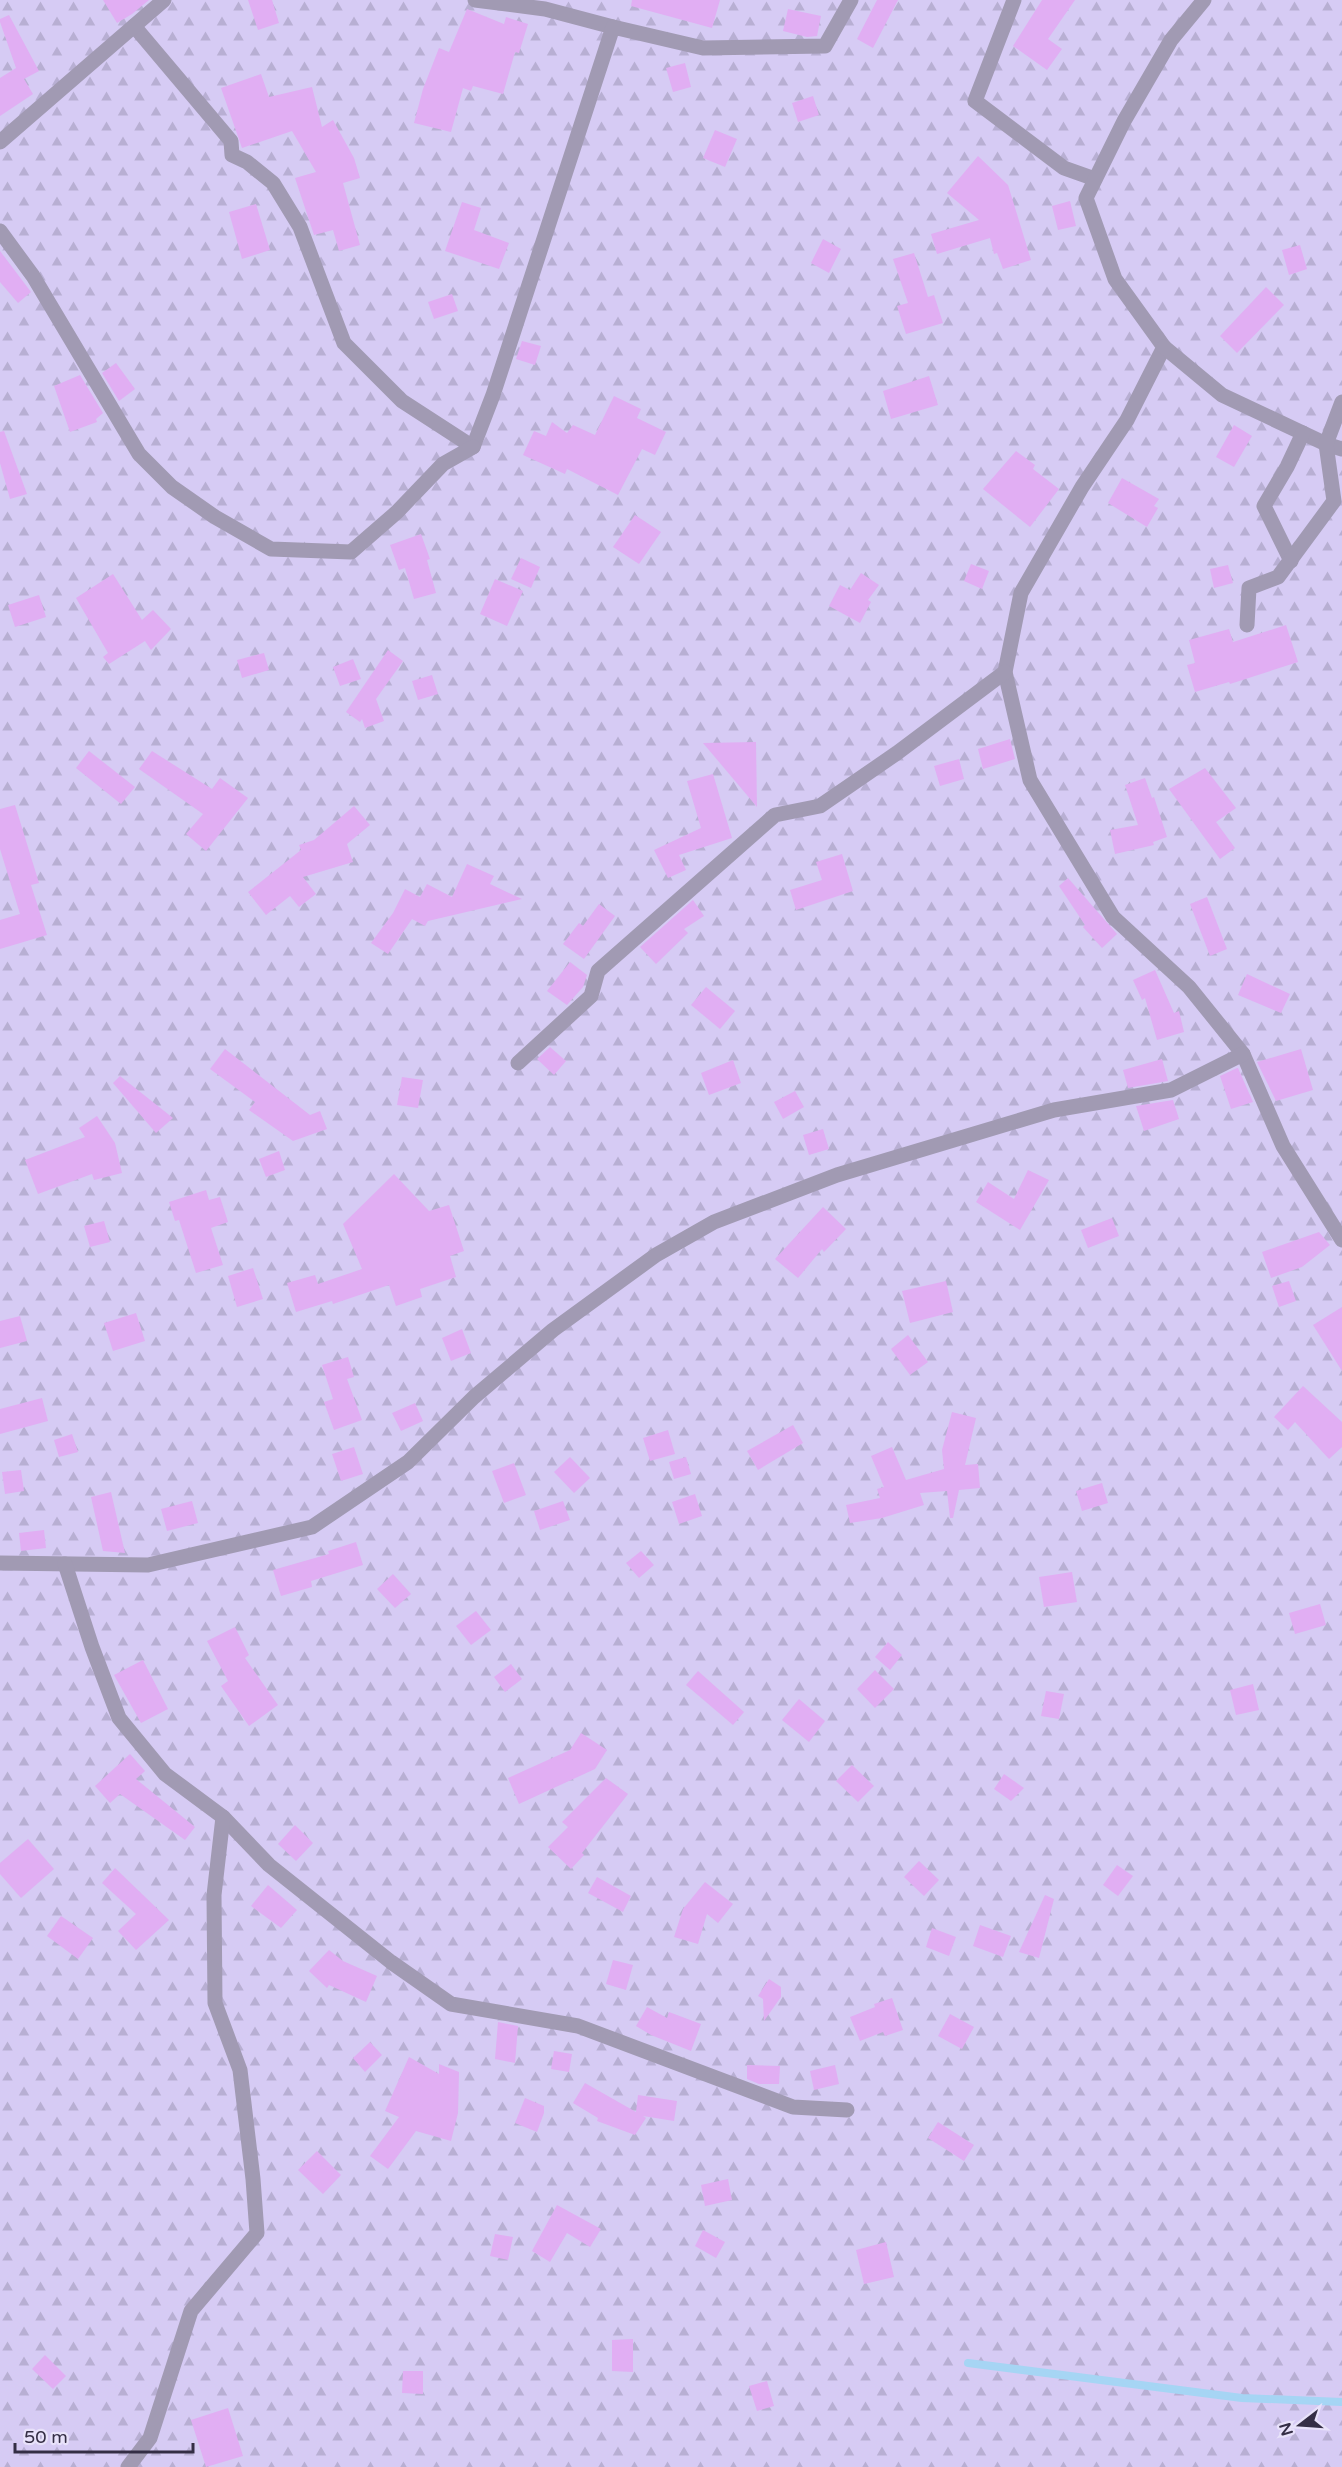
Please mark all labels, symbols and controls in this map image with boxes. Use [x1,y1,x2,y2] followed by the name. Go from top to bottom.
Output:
[1270,2395,1330,2455] north arrow
[15,2416,194,2454] scale bar
[1275,2420,1298,2438] text: N
[24,2426,68,2448] text: 50 m

